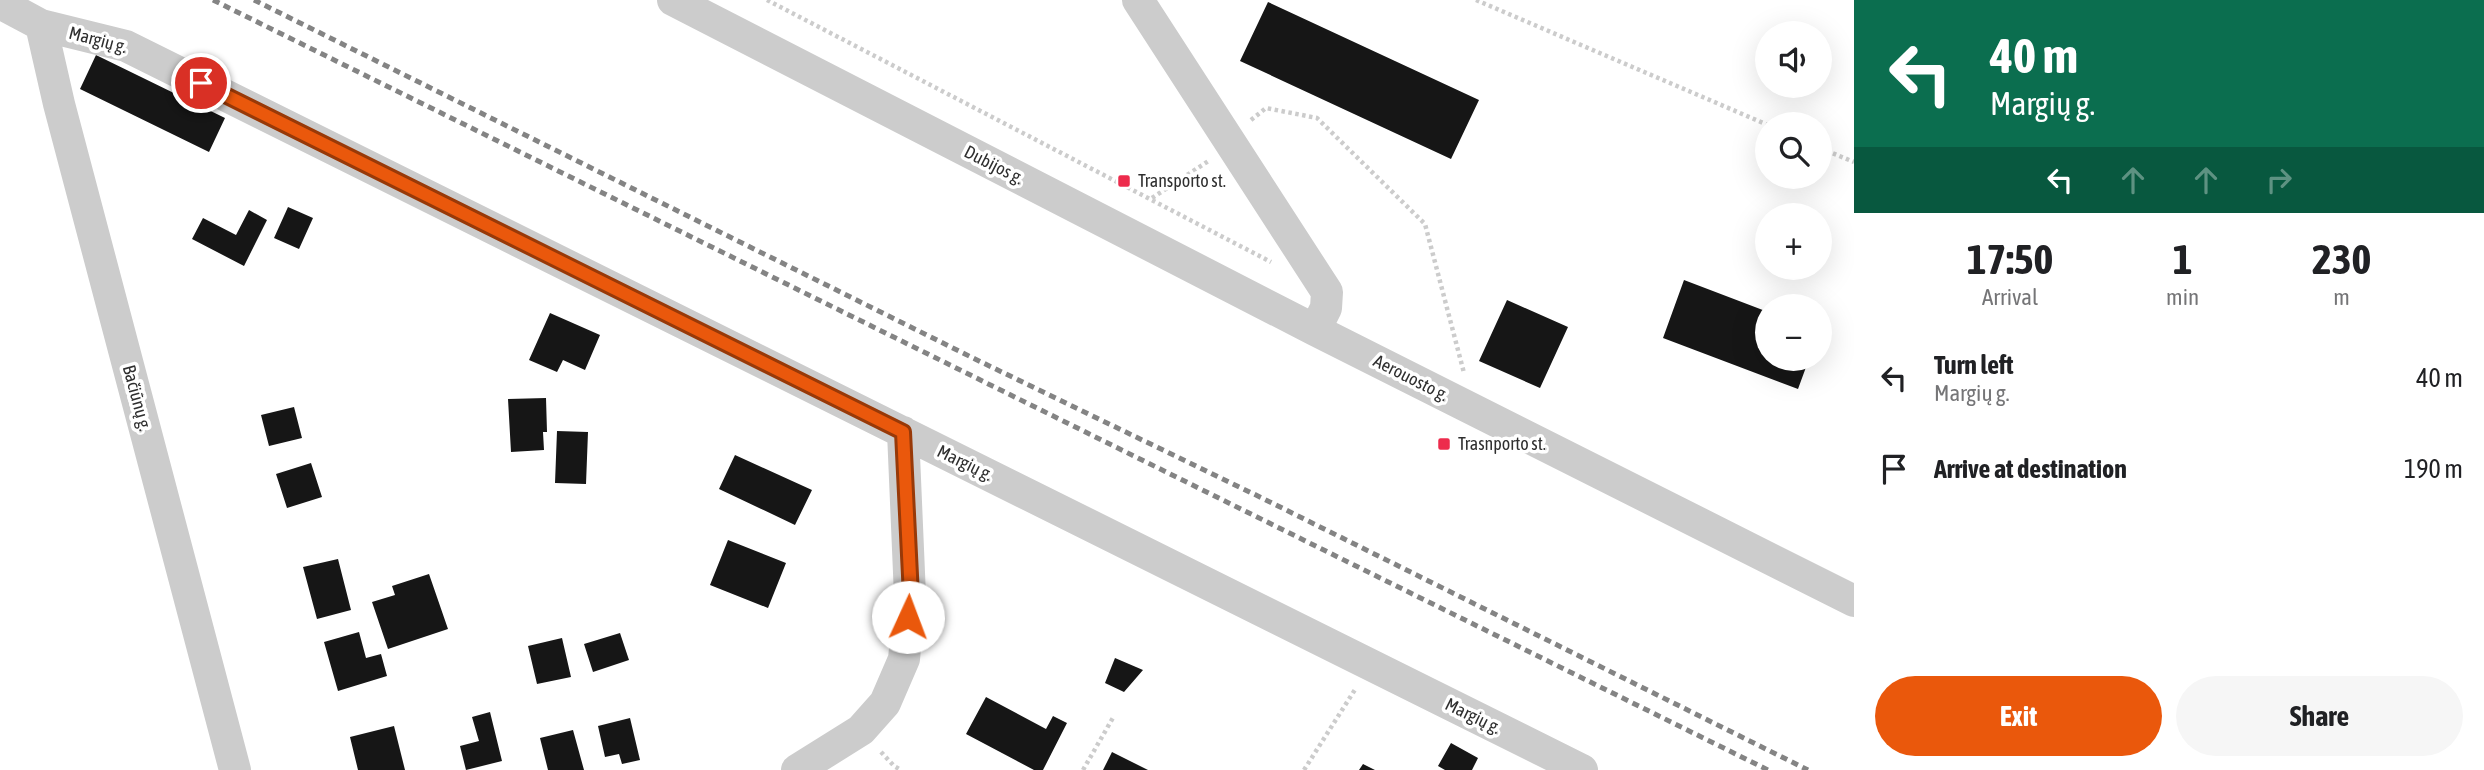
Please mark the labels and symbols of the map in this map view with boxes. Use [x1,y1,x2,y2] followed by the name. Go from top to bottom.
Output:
[67,22,129,57] street label: Margių g.
[171,53,231,113] pin
[961,141,1027,188] street label: Dubijos g.
[1138,170,1226,191] place label: Transporto st.
[1116,173,1132,189] marker: Transporto st.
[1370,350,1452,405] street label: Aerouosto g.
[119,363,156,433] street label: Bačiūnų g.
[1458,433,1546,454] place label: Trasnporto st.
[1436,436,1452,452] marker: Trasnporto st.
[934,440,996,485] street label: Margių g.
[871,580,945,654] position arrow
[1442,693,1504,738] street label: Margių g.

